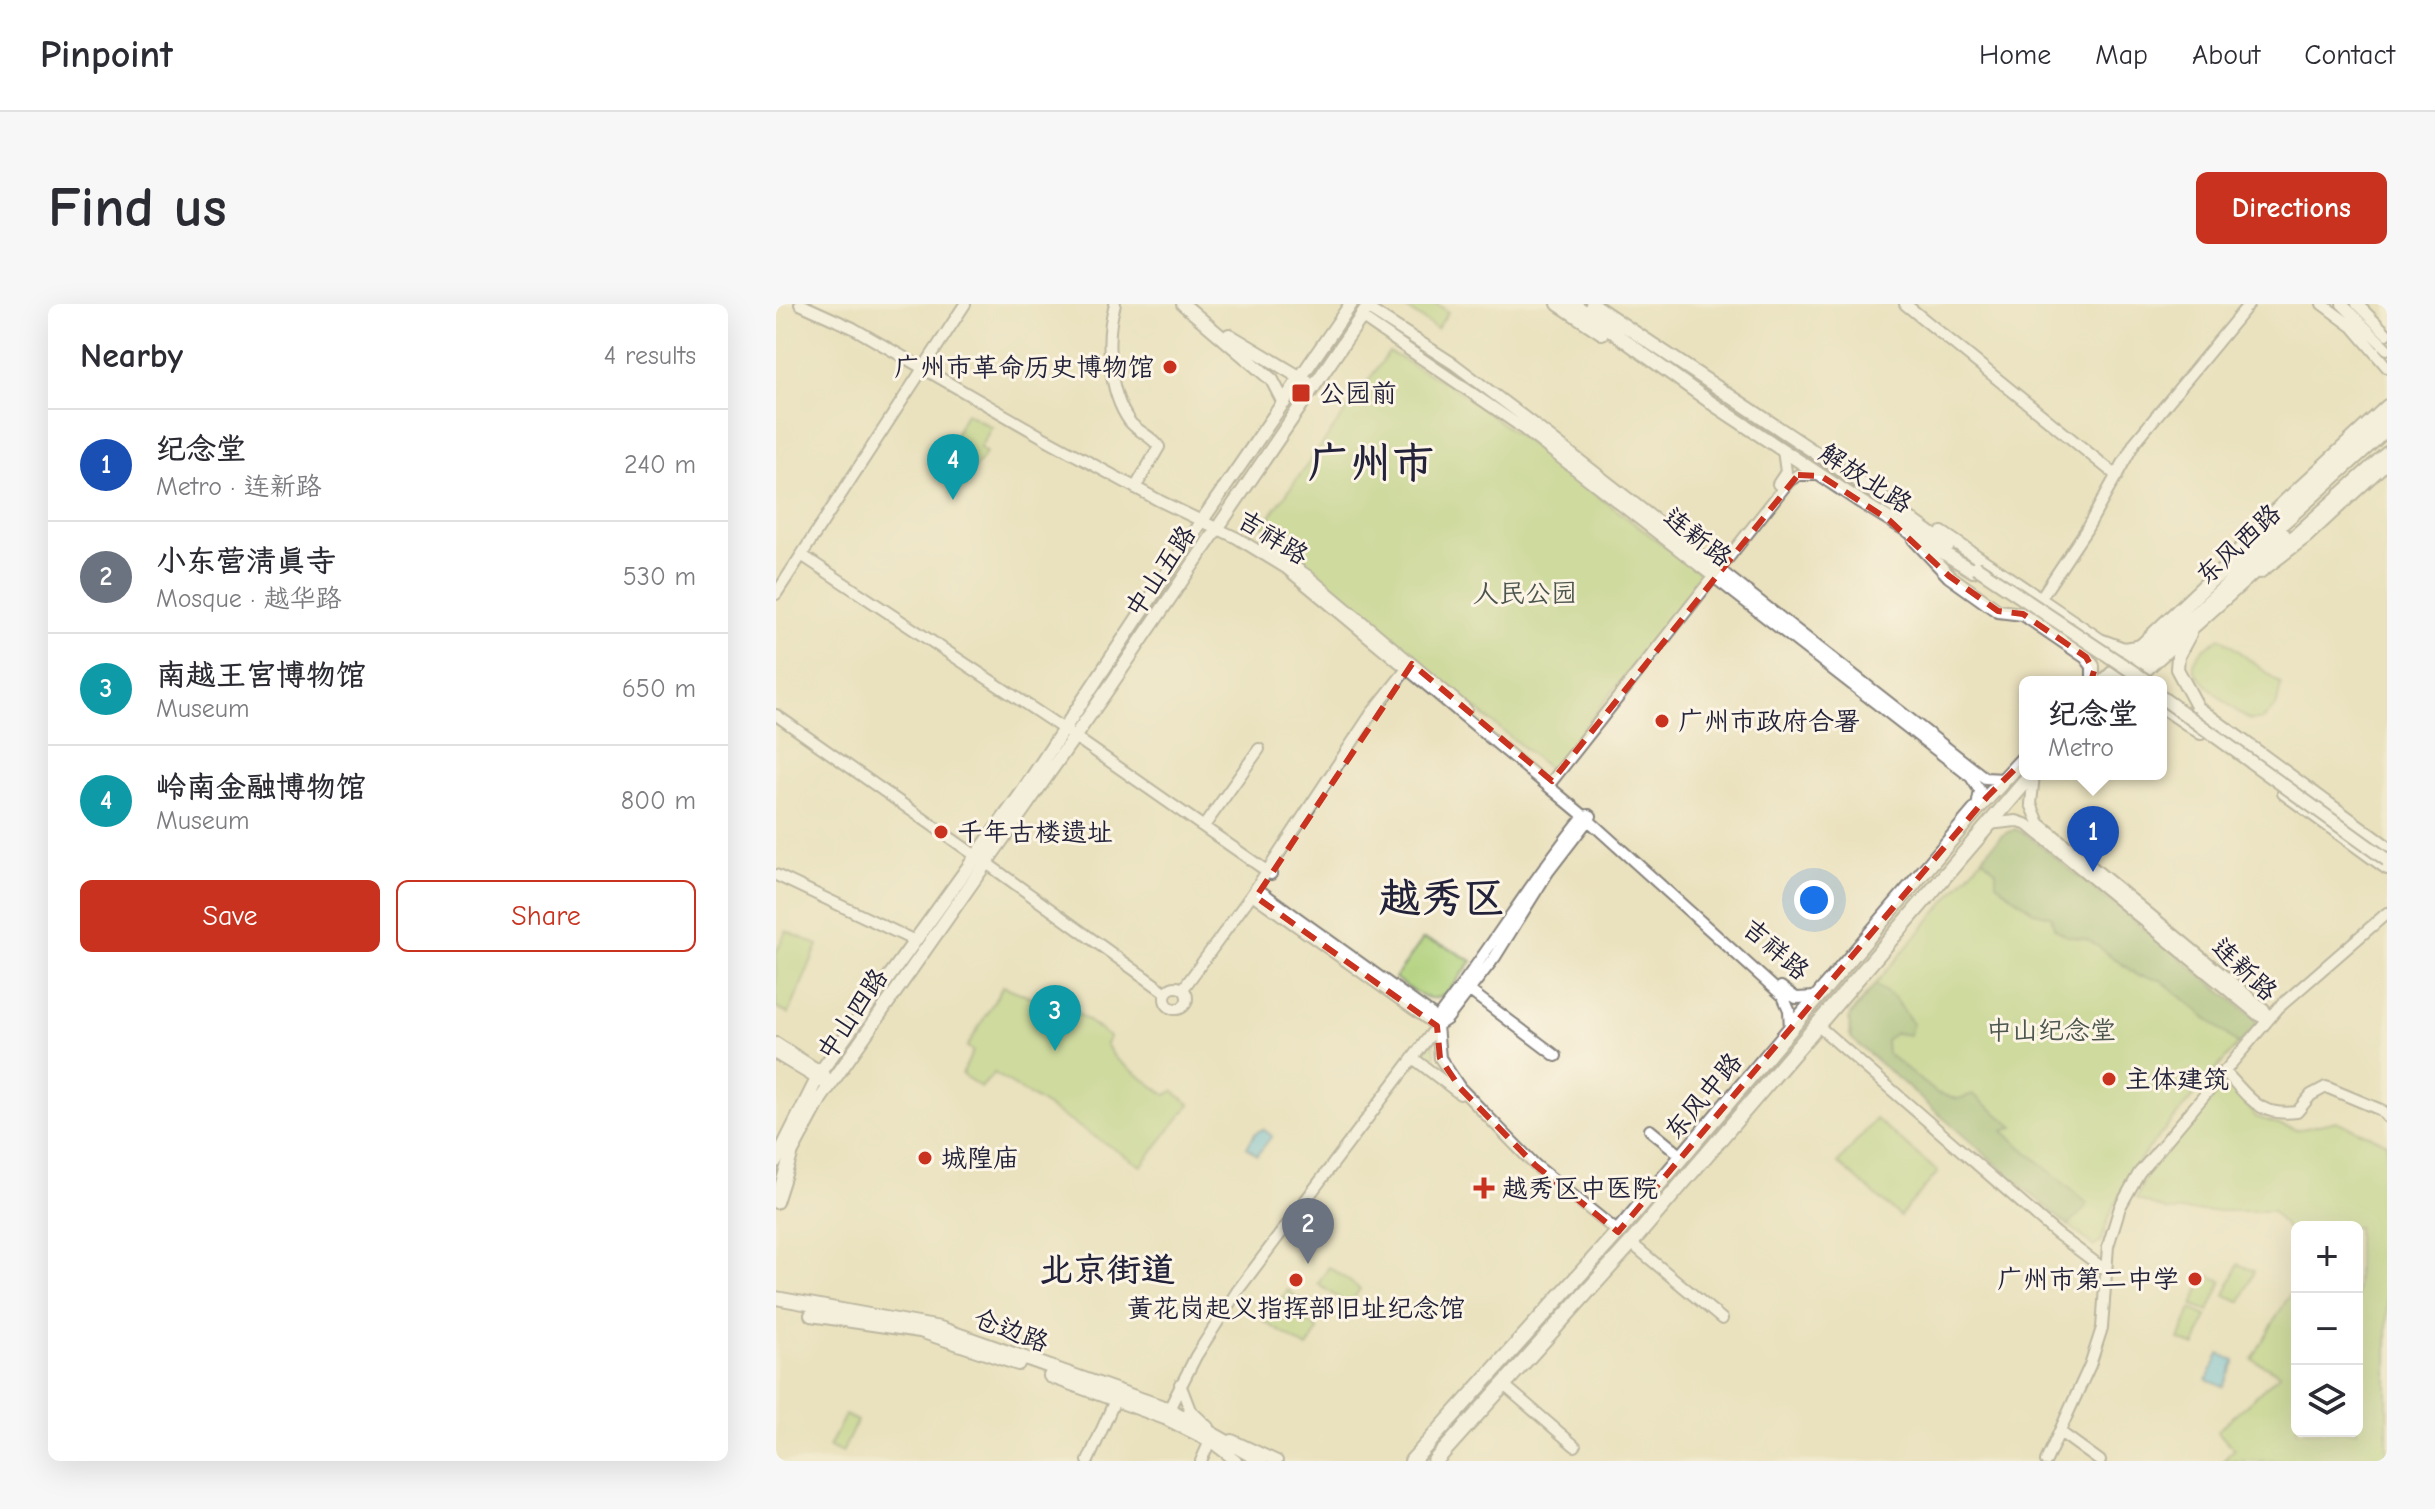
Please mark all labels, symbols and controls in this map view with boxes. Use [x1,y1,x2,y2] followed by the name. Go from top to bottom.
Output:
[40,33,173,77] text: Pinpoint
[1979,39,2051,71] text: Home
[2095,39,2148,71] text: Map
[2192,39,2260,71] text: About
[2304,39,2395,71] text: Contact
[2196,172,2387,244] button: Directions
[48,176,227,240] text: Find us
[80,336,183,376] text: Nearby
[604,341,696,371] text: 4 results
[894,353,1154,383] place label: 广州市革命历史博物馆
[1161,358,1179,376] marker: 广州市革命历史博物馆
[1319,379,1397,409] place label: 公园前
[1290,382,1312,404] marker: 公园前
[156,432,246,467] text: 纪念堂
[927,434,979,500] pin: 4
[1814,438,1917,520] street label: 解放北路
[1308,439,1434,488] district label: 广州市
[101,450,111,480] text: 1
[624,450,696,480] text: 240 m
[156,472,322,502] text: Metro · 连新路
[2190,498,2287,591] street label: 东风西路
[1657,502,1737,574] street label: 连新路
[1231,504,1313,571] street label: 吉祥路
[1119,520,1202,623] street label: 中山五路
[156,544,336,579] text: 小东营清真寺
[100,562,112,592] text: 2
[623,562,696,592] text: 530 m
[1473,579,1577,609] park label: 人民公园
[156,584,342,614] text: Mosque · 越华路
[156,658,366,693] text: 南越王宫博物馆
[100,674,112,704] text: 3
[622,674,696,704] text: 650 m
[2019,676,2167,780] popup
[156,694,250,724] text: Museum
[2048,697,2138,732] text: 纪念堂
[1678,707,1860,737] place label: 广州市政府合署
[1653,712,1671,730] marker: 广州市政府合署
[2048,733,2114,763] text: Metro
[156,770,366,805] text: 岭南金融博物馆
[100,786,112,816] text: 4
[621,786,696,816] text: 800 m
[156,806,250,836] text: Museum
[2067,806,2119,872] pin: 1
[957,818,1113,848] place label: 千年古楼遗址
[932,823,950,841] marker: 千年古楼遗址
[1379,874,1505,923] district label: 越秀区
[80,880,380,952] button: Save
[396,880,696,952] button: Share
[1794,880,1834,920] your location
[1736,913,1815,987] street label: 吉祥路
[2206,932,2283,1007] street label: 连新路
[811,963,894,1066] street label: 中山四路
[1029,985,1081,1051] pin: 3
[1986,1016,2116,1046] park label: 中山纪念堂
[1659,1047,1749,1146] street label: 东风中路
[2125,1065,2229,1095] place label: 主体建筑
[2100,1070,2118,1088] marker: 主体建筑
[941,1144,1019,1174] place label: 城隍庙
[916,1149,934,1167] marker: 城隍庙
[1502,1174,1658,1204] place label: 越秀区中医院
[1473,1177,1495,1199] marker: 越秀区中医院
[1282,1198,1334,1264] pin: 2
[2291,1221,2363,1437] map controls
[2291,1221,2363,1293] button: +
[1039,1250,1175,1290] district label: 北京街道
[1997,1265,2179,1295] place label: 广州市第二中学
[2186,1270,2204,1288] marker: 广州市第二中学
[1287,1271,1305,1289] marker: 黄花岗起义指挥部旧址纪念馆
[2291,1293,2363,1365] button: −
[1127,1294,1465,1324] place label: 黄花岗起义指挥部旧址纪念馆
[969,1304,1052,1358] street label: 仓边路
[2291,1365,2363,1437] button: layers

